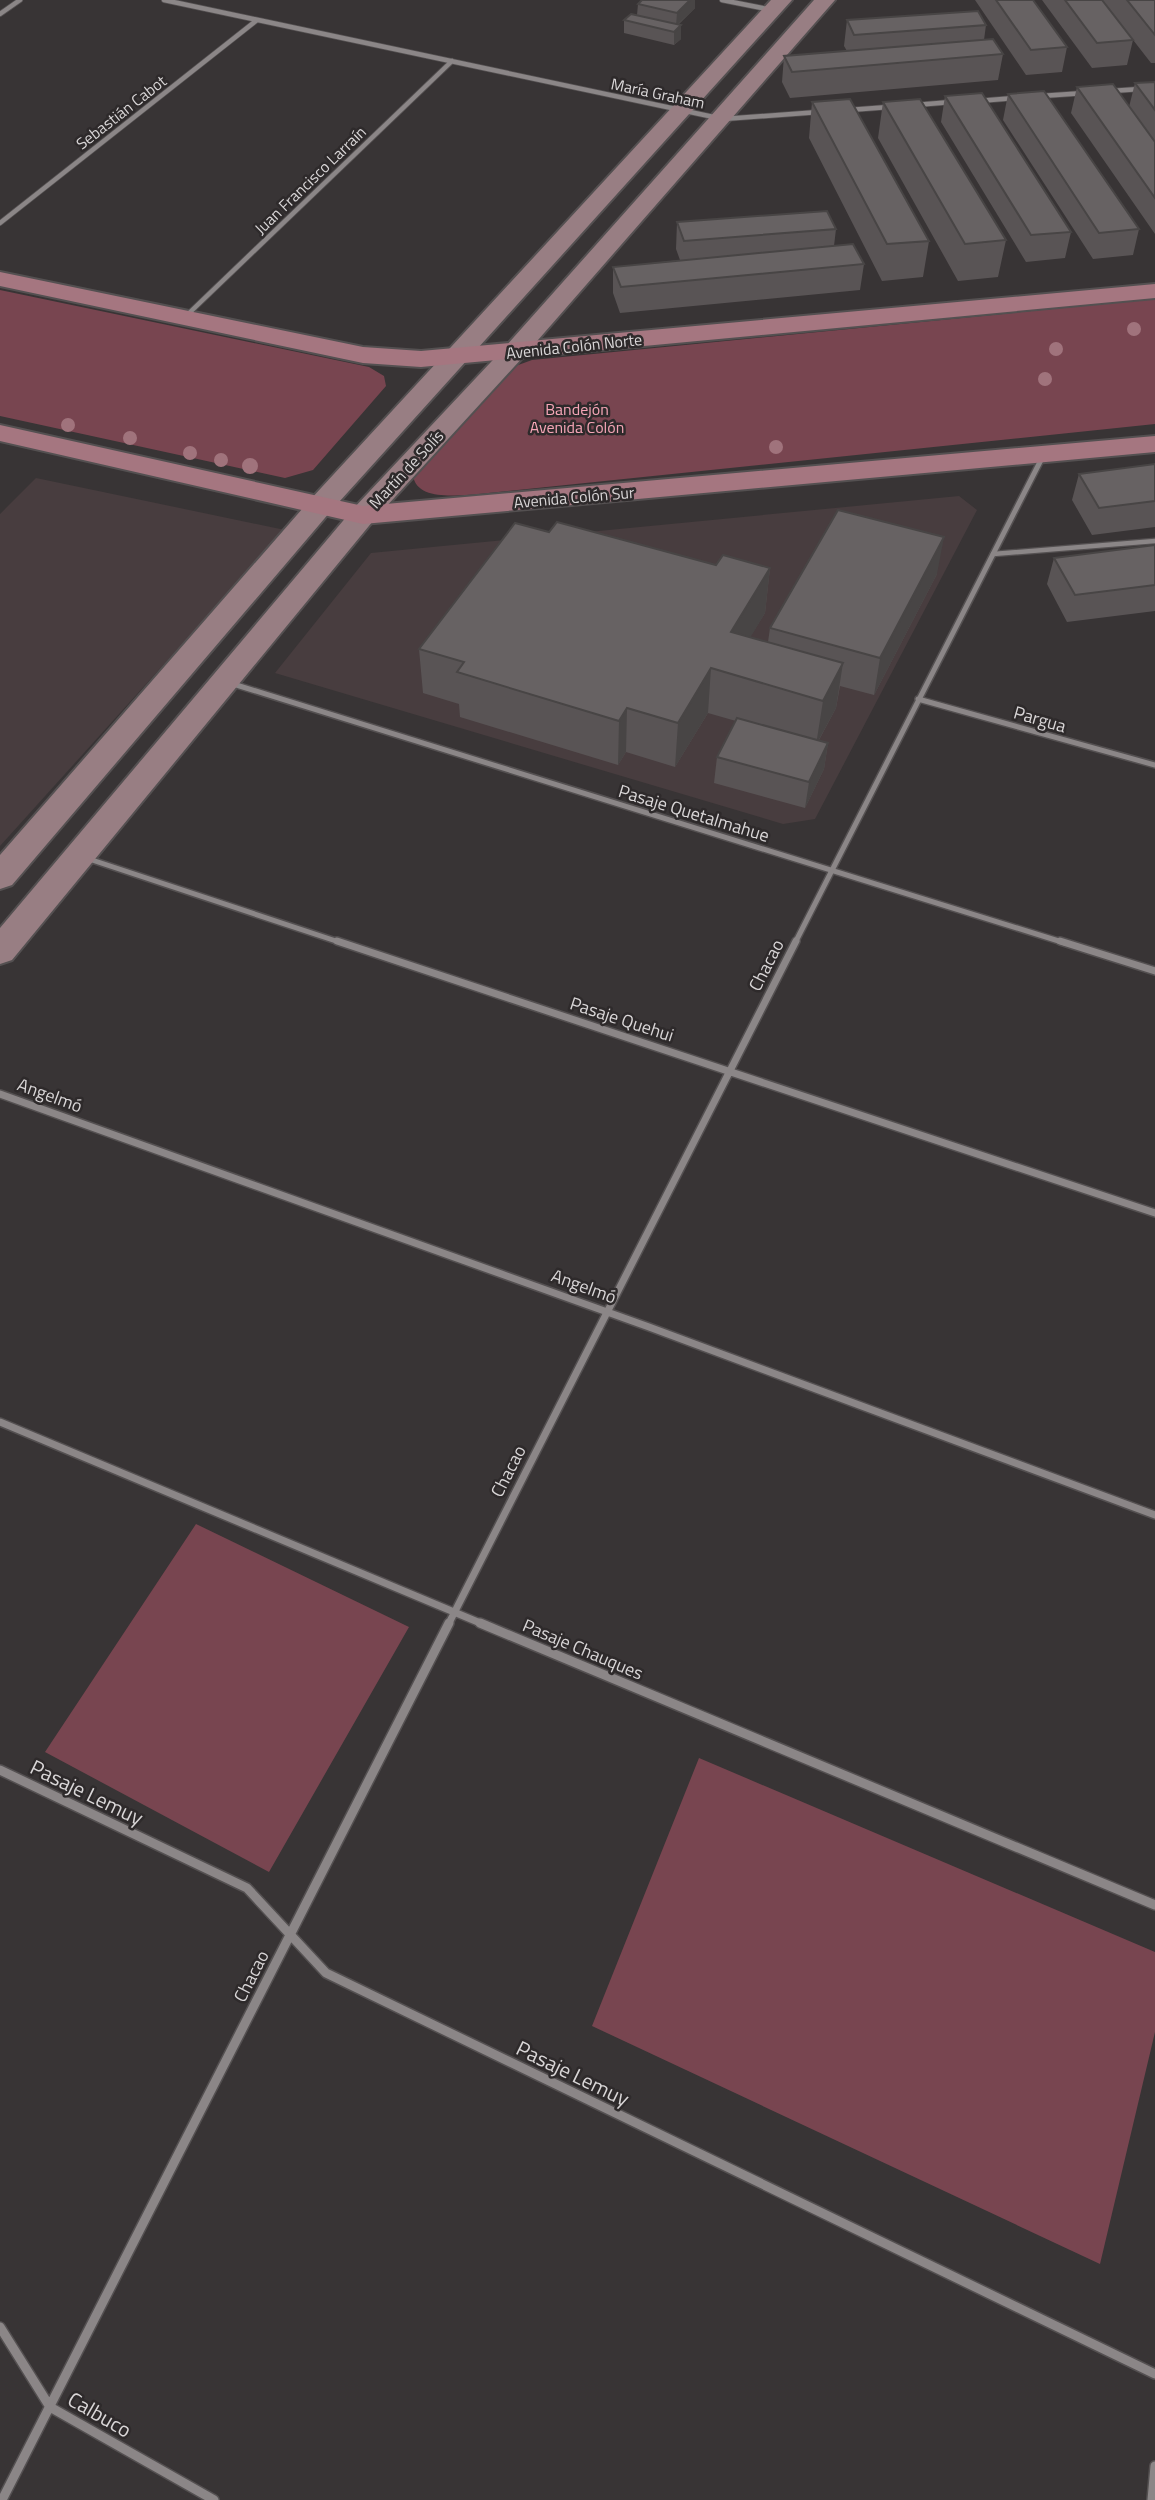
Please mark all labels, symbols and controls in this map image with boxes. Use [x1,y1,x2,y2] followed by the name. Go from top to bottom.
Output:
[71,69,172,155] street label: Sebastián Cabot
[609,71,707,115] street label: María Graham
[249,120,371,240] street label: Juan Francisco Larraín
[505,327,643,365] street label: Avenida Colón Norte
[530,397,624,439] park label: Bandejón Avenida Colón
[363,424,449,514] street label: Martín de Solís
[513,480,636,514] street label: Avenida Colón Sur
[1011,699,1069,739] street label: Pargua
[615,777,773,849] street label: Pasaje Quetalmahue
[742,934,790,996] street label: Chacao
[567,990,677,1048] street label: Pasaje Quehui
[14,1071,86,1119] street label: Angelmó
[548,1262,620,1310] street label: Angelmó
[484,1440,532,1502] street label: Chacao
[519,1611,647,1687] street label: Pasaje Chauques
[25,1751,149,1833] street label: Pasaje Lemuy
[227,1945,275,2007] street label: Chacao
[511,2032,635,2114] street label: Pasaje Lemuy
[62,2383,138,2445] street label: Calbuco

